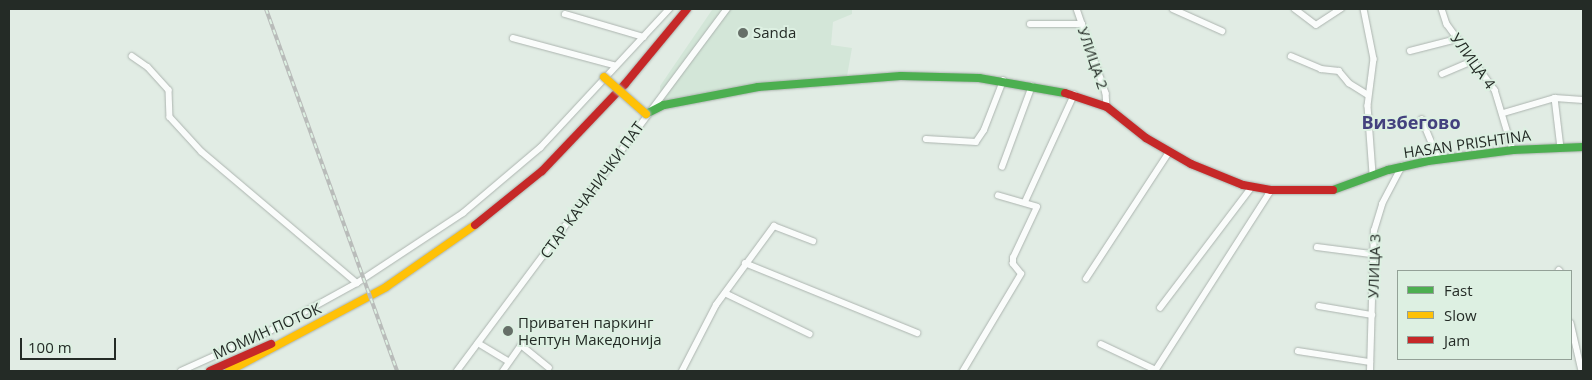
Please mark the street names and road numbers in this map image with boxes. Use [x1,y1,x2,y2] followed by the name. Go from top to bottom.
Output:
[1074,25,1112,91] street label: УЛИЦА 2
[1447,30,1499,92] street label: УЛИЦА 4
[536,118,648,262] street label: СТАР КАЧАНИЧКИ ПАТ
[1402,126,1532,162] street label: HASAN PRISHTINA
[1364,234,1384,298] street label: УЛИЦА 3
[210,299,324,363] street label: МОМИН ПОТОК

